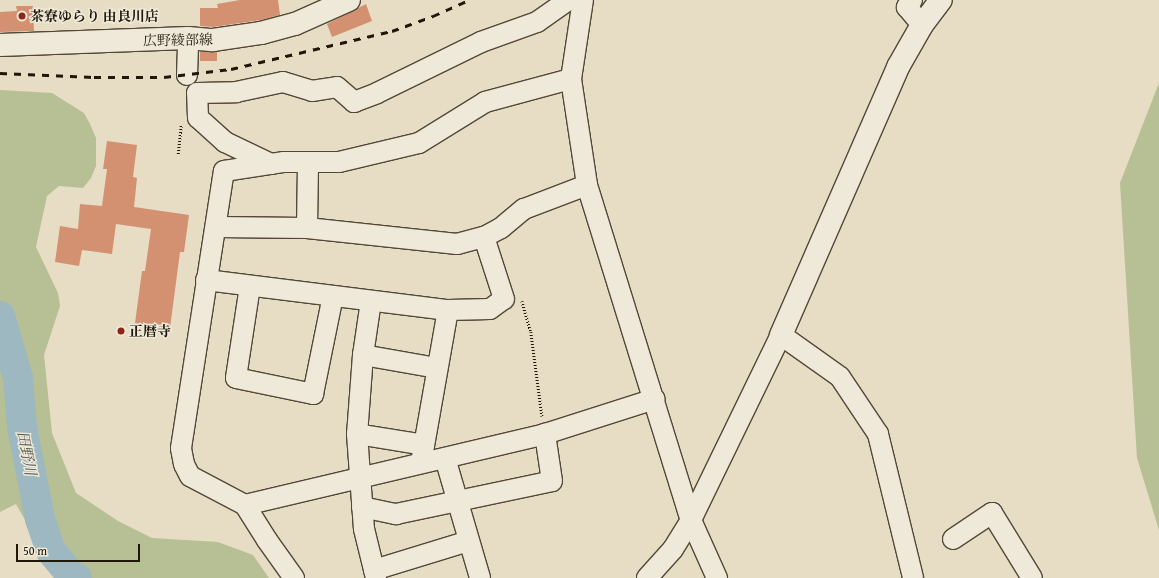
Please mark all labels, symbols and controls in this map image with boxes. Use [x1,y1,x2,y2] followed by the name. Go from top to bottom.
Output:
[30,8,159,24] place label: 茶寮ゆらり 由良川店
[17,11,27,21] marker: 茶寮ゆらり 由良川店
[143,31,213,49] street label: 広野綾部線
[129,323,171,339] place label: 正暦寺
[116,326,126,336] marker: 正暦寺
[14,429,40,477] water label: 田野川
[18,536,142,562] scale bar
[23,542,47,559] text: 50 m

